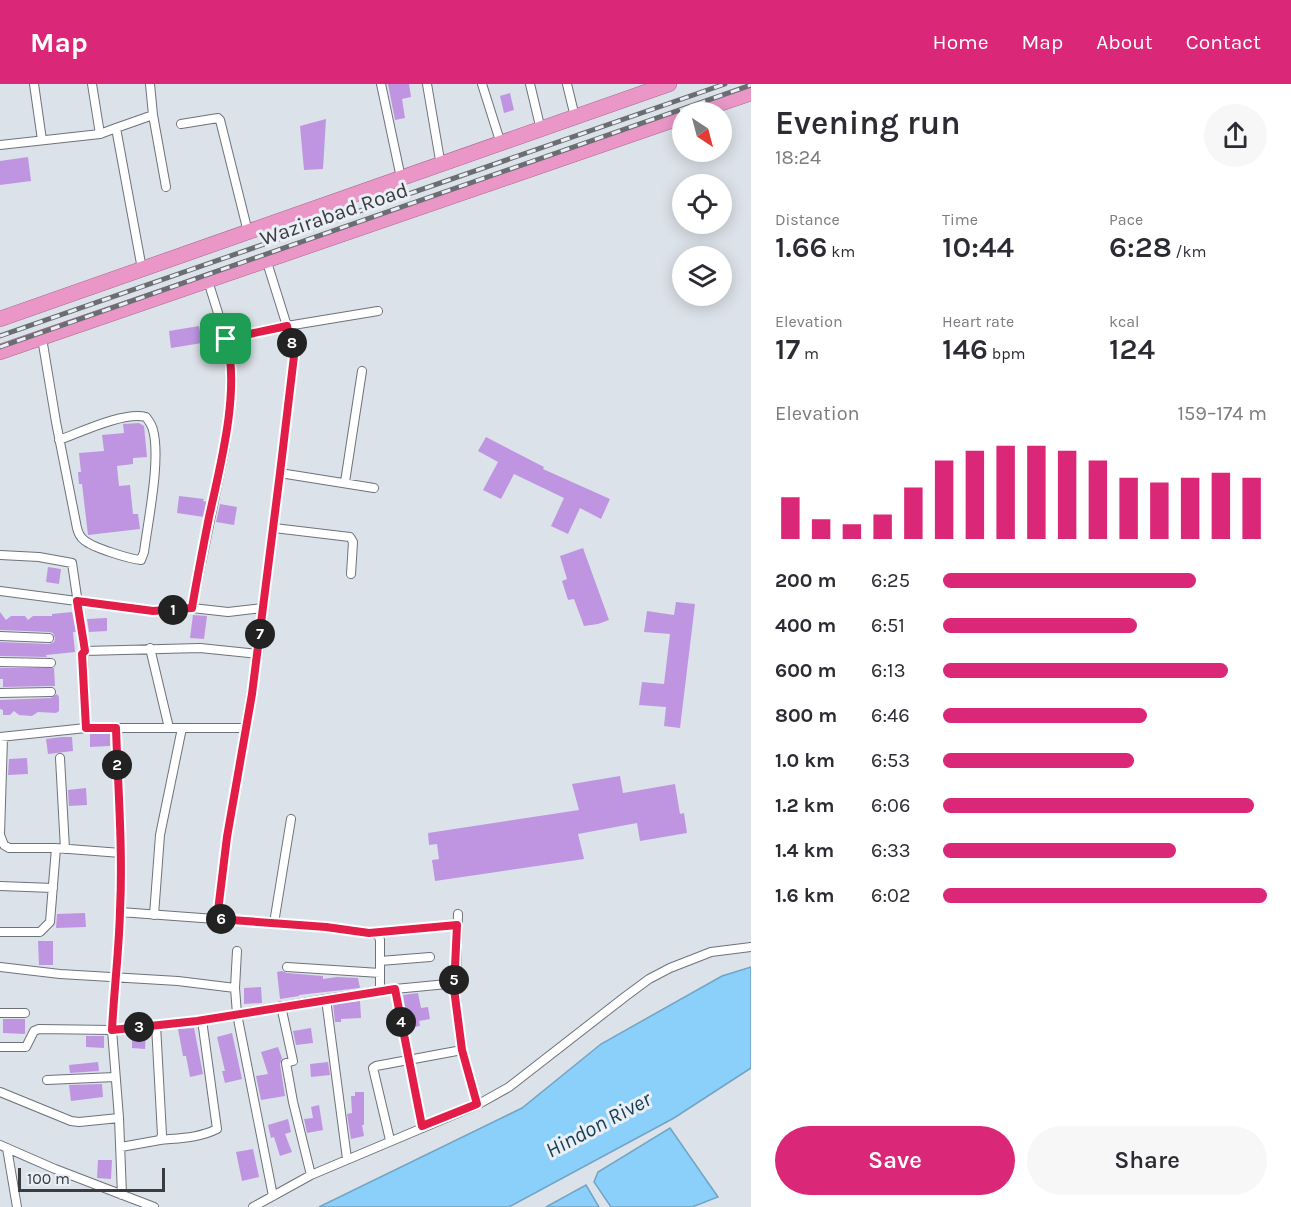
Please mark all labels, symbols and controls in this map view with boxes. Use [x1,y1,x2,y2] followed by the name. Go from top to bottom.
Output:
[30,26,88,59] text: Map
[933,30,989,54] text: Home
[1022,30,1063,54] text: Map
[1096,30,1153,54] text: About
[1186,30,1261,54] text: Contact
[672,102,732,162] north arrow
[672,102,732,306] map controls
[775,104,961,142] text: Evening run
[1204,104,1267,167] button: share
[775,146,821,169] text: 18:24
[672,174,732,234] button: locate
[257,177,411,251] street label: Wazirabad Road
[775,210,840,229] text: Distance
[942,210,978,229] text: Time
[1109,210,1143,229] text: Pace
[775,229,828,265] text: 1.66
[942,229,1014,265] text: 10:44
[1109,229,1172,265] text: 6:28
[828,242,855,261] text: km
[1172,242,1206,261] text: /km
[672,246,732,306] button: layers
[775,312,843,331] text: Elevation
[942,312,1014,331] text: Heart rate
[1109,312,1140,331] text: kcal
[200,313,251,364] pin
[209,322,242,355] icon: arrive
[277,328,307,358] pin: 8
[775,331,800,367] text: 17
[942,331,988,367] text: 146
[1109,331,1155,367] text: 124
[287,333,297,352] text: 8
[800,344,819,363] text: m
[988,344,1026,363] text: bpm
[775,402,860,425] text: Elevation
[1177,402,1267,425] text: 159–174 m
[775,569,836,592] text: 200 m
[871,569,910,592] text: 6:25
[158,595,188,625] pin: 1
[170,600,176,619] text: 1
[775,614,836,637] text: 400 m
[871,614,905,637] text: 6:51
[245,619,275,649] pin: 7
[256,624,264,643] text: 7
[775,659,836,682] text: 600 m
[871,659,905,682] text: 6:13
[775,704,837,727] text: 800 m
[871,704,910,727] text: 6:46
[775,749,835,772] text: 1.0 km
[871,749,910,772] text: 6:53
[102,750,132,780] pin: 2
[112,755,122,774] text: 2
[775,794,834,817] text: 1.2 km
[871,794,910,817] text: 6:06
[775,839,834,862] text: 1.4 km
[871,839,911,862] text: 6:33
[775,884,834,907] text: 1.6 km
[871,884,911,907] text: 6:02
[206,904,236,934] pin: 6
[216,909,226,928] text: 6
[439,965,469,995] pin: 5
[449,970,459,989] text: 5
[386,1007,416,1037] pin: 4
[124,1012,154,1042] pin: 3
[396,1012,406,1031] text: 4
[134,1017,144,1036] text: 3
[541,1085,657,1164] water label: Hindon River
[775,1126,1015,1195] button: Save
[1027,1126,1267,1195] button: Share
[18,1165,165,1192] scale bar
[27,1169,70,1188] text: 100 m

